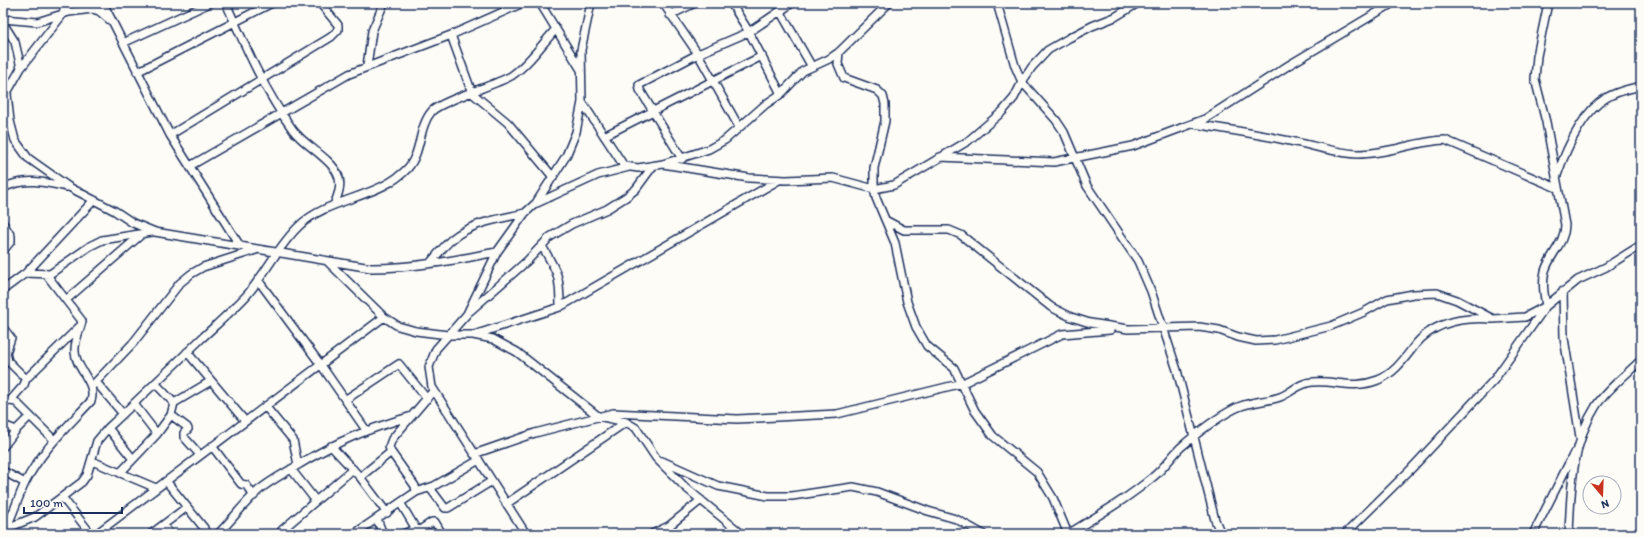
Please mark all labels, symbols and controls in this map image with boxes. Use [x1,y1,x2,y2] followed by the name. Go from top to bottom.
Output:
[1582,475,1622,515] north arrow
[24,489,122,515] scale bar
[30,496,63,510] text: 100 m
[1599,497,1611,511] text: N

